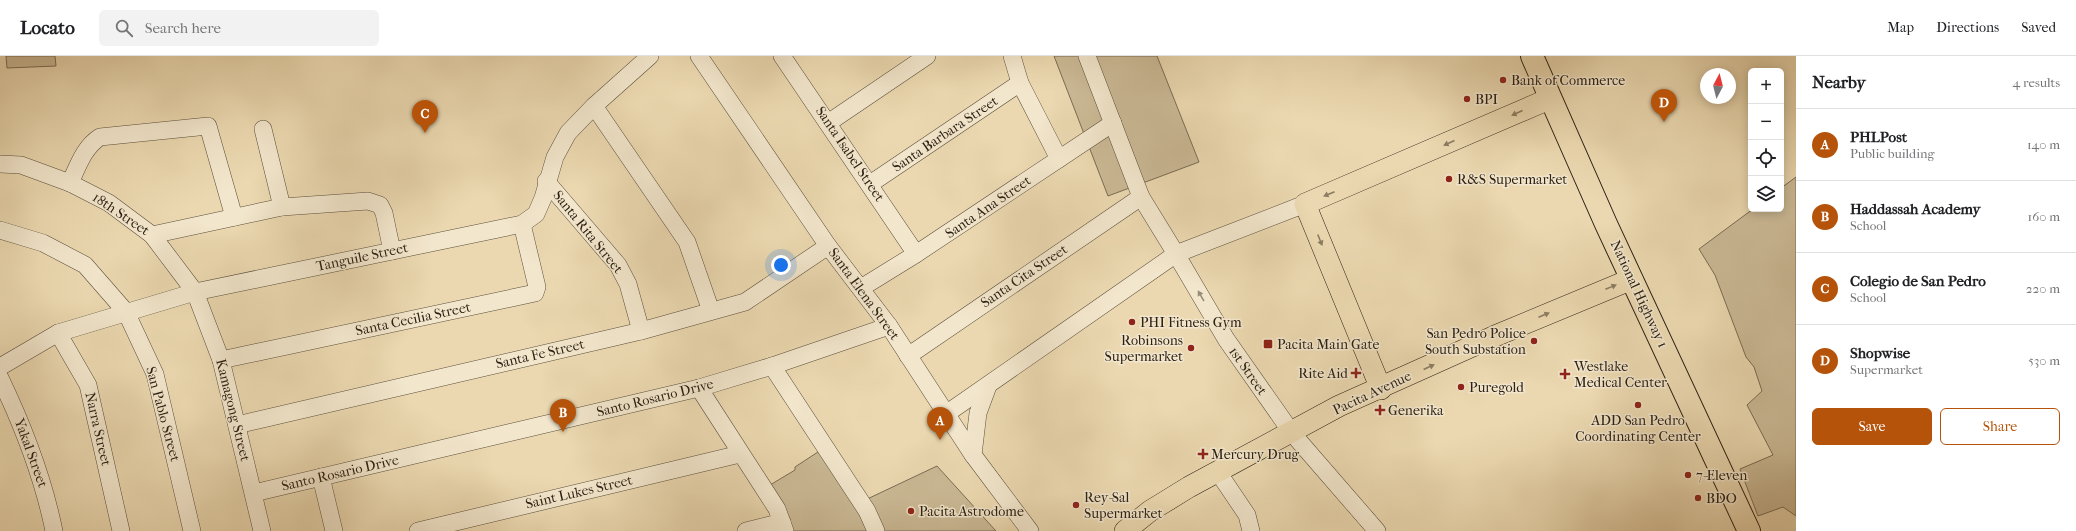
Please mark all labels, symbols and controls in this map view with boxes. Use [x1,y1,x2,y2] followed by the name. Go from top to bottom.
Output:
[99,10,379,46] search box
[20,17,75,39] text: Locato
[113,17,135,39] icon: search
[145,19,221,37] text: Search here
[1887,19,1914,36] text: Map
[1936,19,1999,36] text: Directions
[2021,19,2056,36] text: Saved
[1700,68,1736,104] north arrow
[1748,68,1784,212] map controls
[1748,68,1784,104] button: +
[1511,72,1625,89] place label: Bank of Commerce
[1812,72,1866,92] text: Nearby
[1498,75,1508,85] marker: Bank of Commerce
[2013,75,2060,90] text: 4 results
[1651,89,1677,122] pin: D
[1475,91,1498,108] place label: BPI
[889,92,1001,176] street label: Santa Barbara Street
[1462,94,1472,104] marker: BPI
[412,100,438,133] pin: C
[812,103,888,205] street label: Santa Isabel Street
[1748,104,1784,140] button: −
[1511,110,1522,116] one-way arrow
[1850,128,1907,146] text: PHLPost
[1821,137,1829,152] text: A
[2027,137,2060,152] text: 140 m
[1443,140,1454,146] one-way arrow
[1748,140,1784,176] button: locate
[1850,146,1935,161] text: Public building
[1457,171,1567,188] place label: R&S Supermarket
[942,172,1034,242] street label: Santa Ana Street
[1444,174,1454,184] marker: R&S Supermarket
[1748,176,1784,212] button: layers
[549,187,627,277] street label: Santa Rita Street
[89,189,153,239] street label: 18th Street
[1323,191,1334,197] one-way arrow
[1850,200,1981,218] text: Haddassah Academy
[1821,209,1829,224] text: B
[2028,209,2060,224] text: 160 m
[1850,218,1886,233] text: School
[1317,234,1323,245] one-way arrow
[1607,238,1671,350] street label: National Highway 1
[315,239,409,275] street label: Tanguile Street
[977,241,1071,311] street label: Santa Cita Street
[825,245,903,343] street label: Santa Elena Street
[771,255,791,275] your location
[1850,272,1986,290] text: Colegio de San Pedro
[1821,281,1829,296] text: C
[2026,281,2060,296] text: 220 m
[1606,283,1618,289] one-way arrow
[1197,290,1204,302] one-way arrow
[1850,290,1886,305] text: School
[354,298,472,340] street label: Santa Cecilia Street
[1539,312,1550,318] one-way arrow
[1140,314,1242,331] place label: PHI Fitness Gym
[1127,317,1137,327] marker: PHI Fitness Gym
[1425,325,1526,358] place label: San Pedro Police South Substation
[1105,332,1183,365] place label: Robinsons Supermarket
[494,336,586,372] street label: Santa Fe Street
[1277,336,1379,353] place label: Pacita Main Gate
[1529,336,1539,346] marker: San Pedro Police South Substation
[1262,338,1274,350] marker: Pacita Main Gate
[1186,343,1196,353] marker: Robinsons Supermarket
[1225,344,1271,398] street label: 1st Street
[1850,344,1910,362] text: Shopwise
[1820,353,1830,368] text: D
[2028,353,2060,368] text: 530 m
[212,357,254,463] street label: Kamagong Street
[1573,358,1667,391] place label: Westlake Medical Center
[1850,362,1923,377] text: Supermarket
[1423,364,1434,370] one-way arrow
[142,365,184,463] street label: San Pablo Street
[1298,365,1348,382] place label: Rite Aid
[1330,367,1414,419] street label: Pacita Avenue
[1351,368,1361,378] marker: Rite Aid
[1559,368,1571,380] marker: Westlake Medical Center
[595,375,715,421] street label: Santo Rosario Drive
[1469,379,1524,396] place label: Puregold
[1456,382,1466,392] marker: Puregold
[81,390,115,468] street label: Narra Street
[550,399,576,432] pin: B
[1633,400,1643,410] marker: ADD San Pedro Coordinating Center
[1388,402,1444,419] place label: Generika
[1375,405,1385,415] marker: Generika
[927,407,953,440] pin: A
[1812,408,1932,445] button: Save
[1940,408,2060,445] button: Share
[1575,412,1701,445] place label: ADD San Pedro Coordinating Center
[10,415,51,490] street label: Yakal Street
[1211,446,1300,463] place label: Mercury Drug
[1198,449,1208,459] marker: Mercury Drug
[280,451,400,495] street label: Santo Rosario Drive
[1696,467,1747,484] place label: 7-Eleven
[1683,470,1693,480] marker: 7-Eleven
[524,471,634,513] street label: Saint Lukes Street
[1084,489,1162,522] place label: Rey-Sal Supermarket
[1706,490,1737,507] place label: BDO
[1693,493,1703,503] marker: BDO
[1071,500,1081,510] marker: Rey-Sal Supermarket
[919,503,1024,520] place label: Pacita Astrodome
[906,506,916,516] marker: Pacita Astrodome

